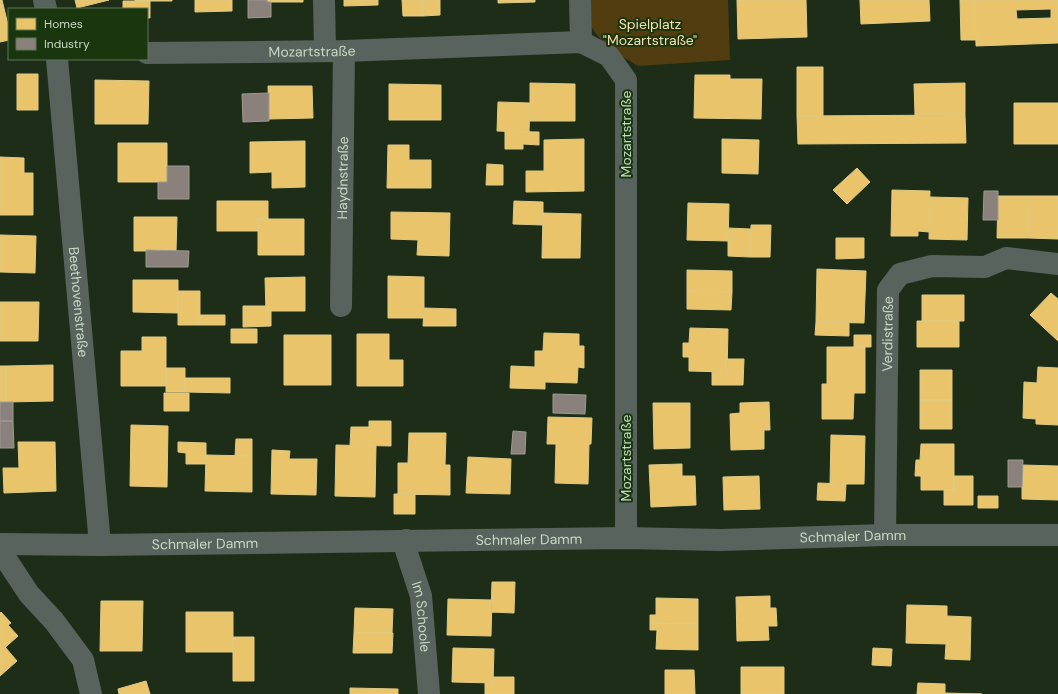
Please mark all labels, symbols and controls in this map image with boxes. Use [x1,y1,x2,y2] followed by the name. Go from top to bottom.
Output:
[8,8,148,60] legend
[603,15,697,49] park label: Spielplatz "Mozartstraße"
[44,16,83,32] text: Homes
[44,36,90,52] text: Industry
[268,42,356,61] street label: Mozartstraße
[617,91,635,177] street label: Mozartstraße
[333,136,352,220] street label: Haydnstraße
[65,246,92,358] street label: Beethovenstraße
[878,296,897,372] street label: Verdistraße
[617,415,635,501] street label: Mozartstraße
[799,526,906,547] street label: Schmaler Damm
[476,530,582,549] street label: Schmaler Damm
[152,534,258,553] street label: Schmaler Damm
[408,579,435,653] street label: Im Schoole

